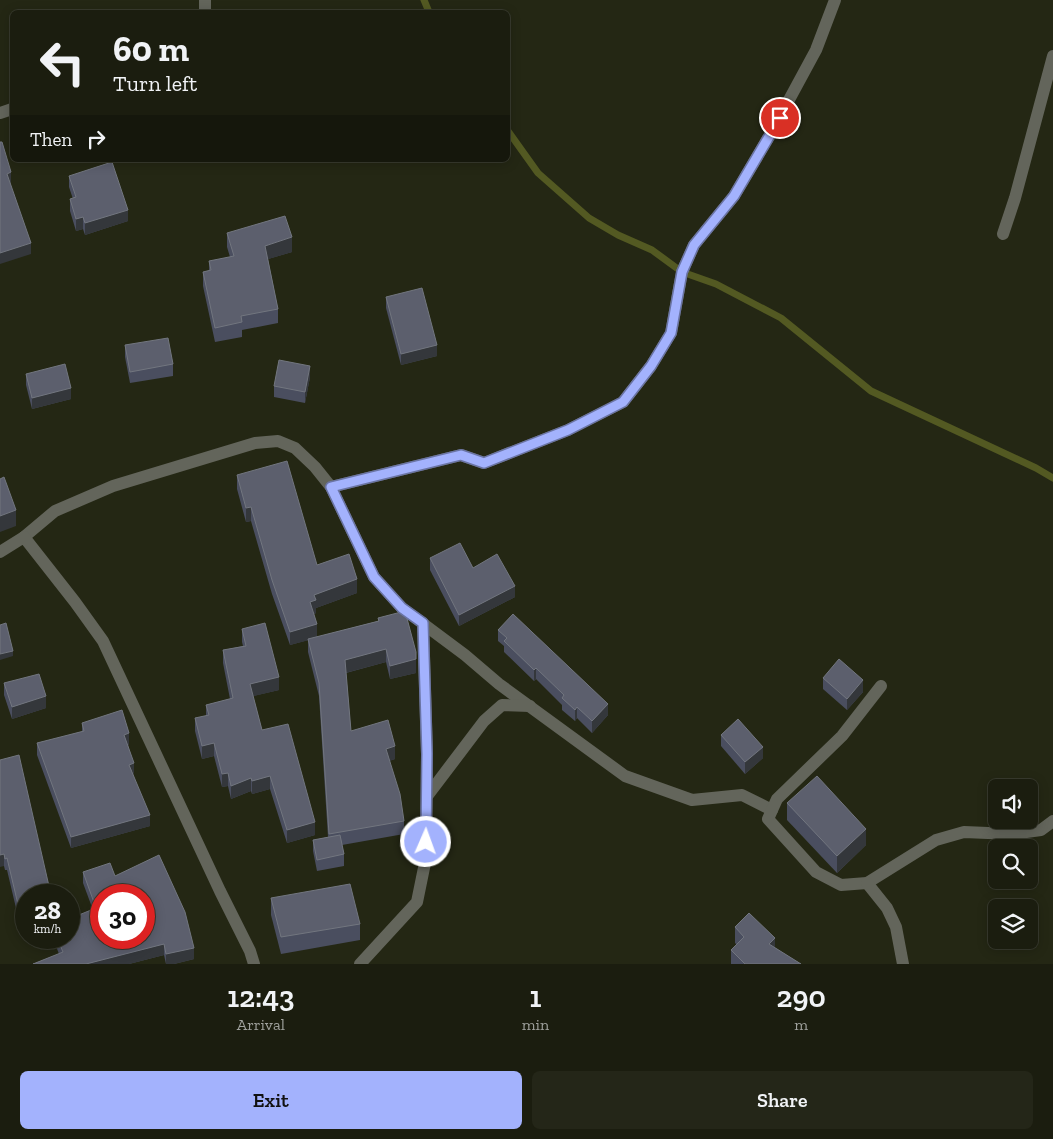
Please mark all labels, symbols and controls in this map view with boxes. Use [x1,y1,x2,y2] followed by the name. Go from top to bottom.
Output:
[113,28,189,70] text: 60 m
[30,30,95,95] icon: left
[113,70,197,97] text: Turn left
[759,97,801,139] pin
[766,104,794,132] icon: arrive
[82,125,110,153] icon: right
[30,128,72,151] text: Then
[988,779,1038,949] map controls
[988,779,1038,829] button: sound
[399,815,451,867] position arrow
[988,839,1038,889] button: search
[90,884,155,949] speed limit sign: 30
[34,895,61,925] text: 28
[988,899,1038,949] button: layers
[34,922,61,936] text: km/h
[227,979,294,1015] text: 12:43
[530,979,541,1015] text: 1
[777,979,826,1015] text: 290
[237,1015,285,1034] text: Arrival
[522,1015,549,1034] text: min
[794,1015,808,1034] text: m
[20,1071,522,1129] button: Exit
[532,1071,1033,1129] button: Share

